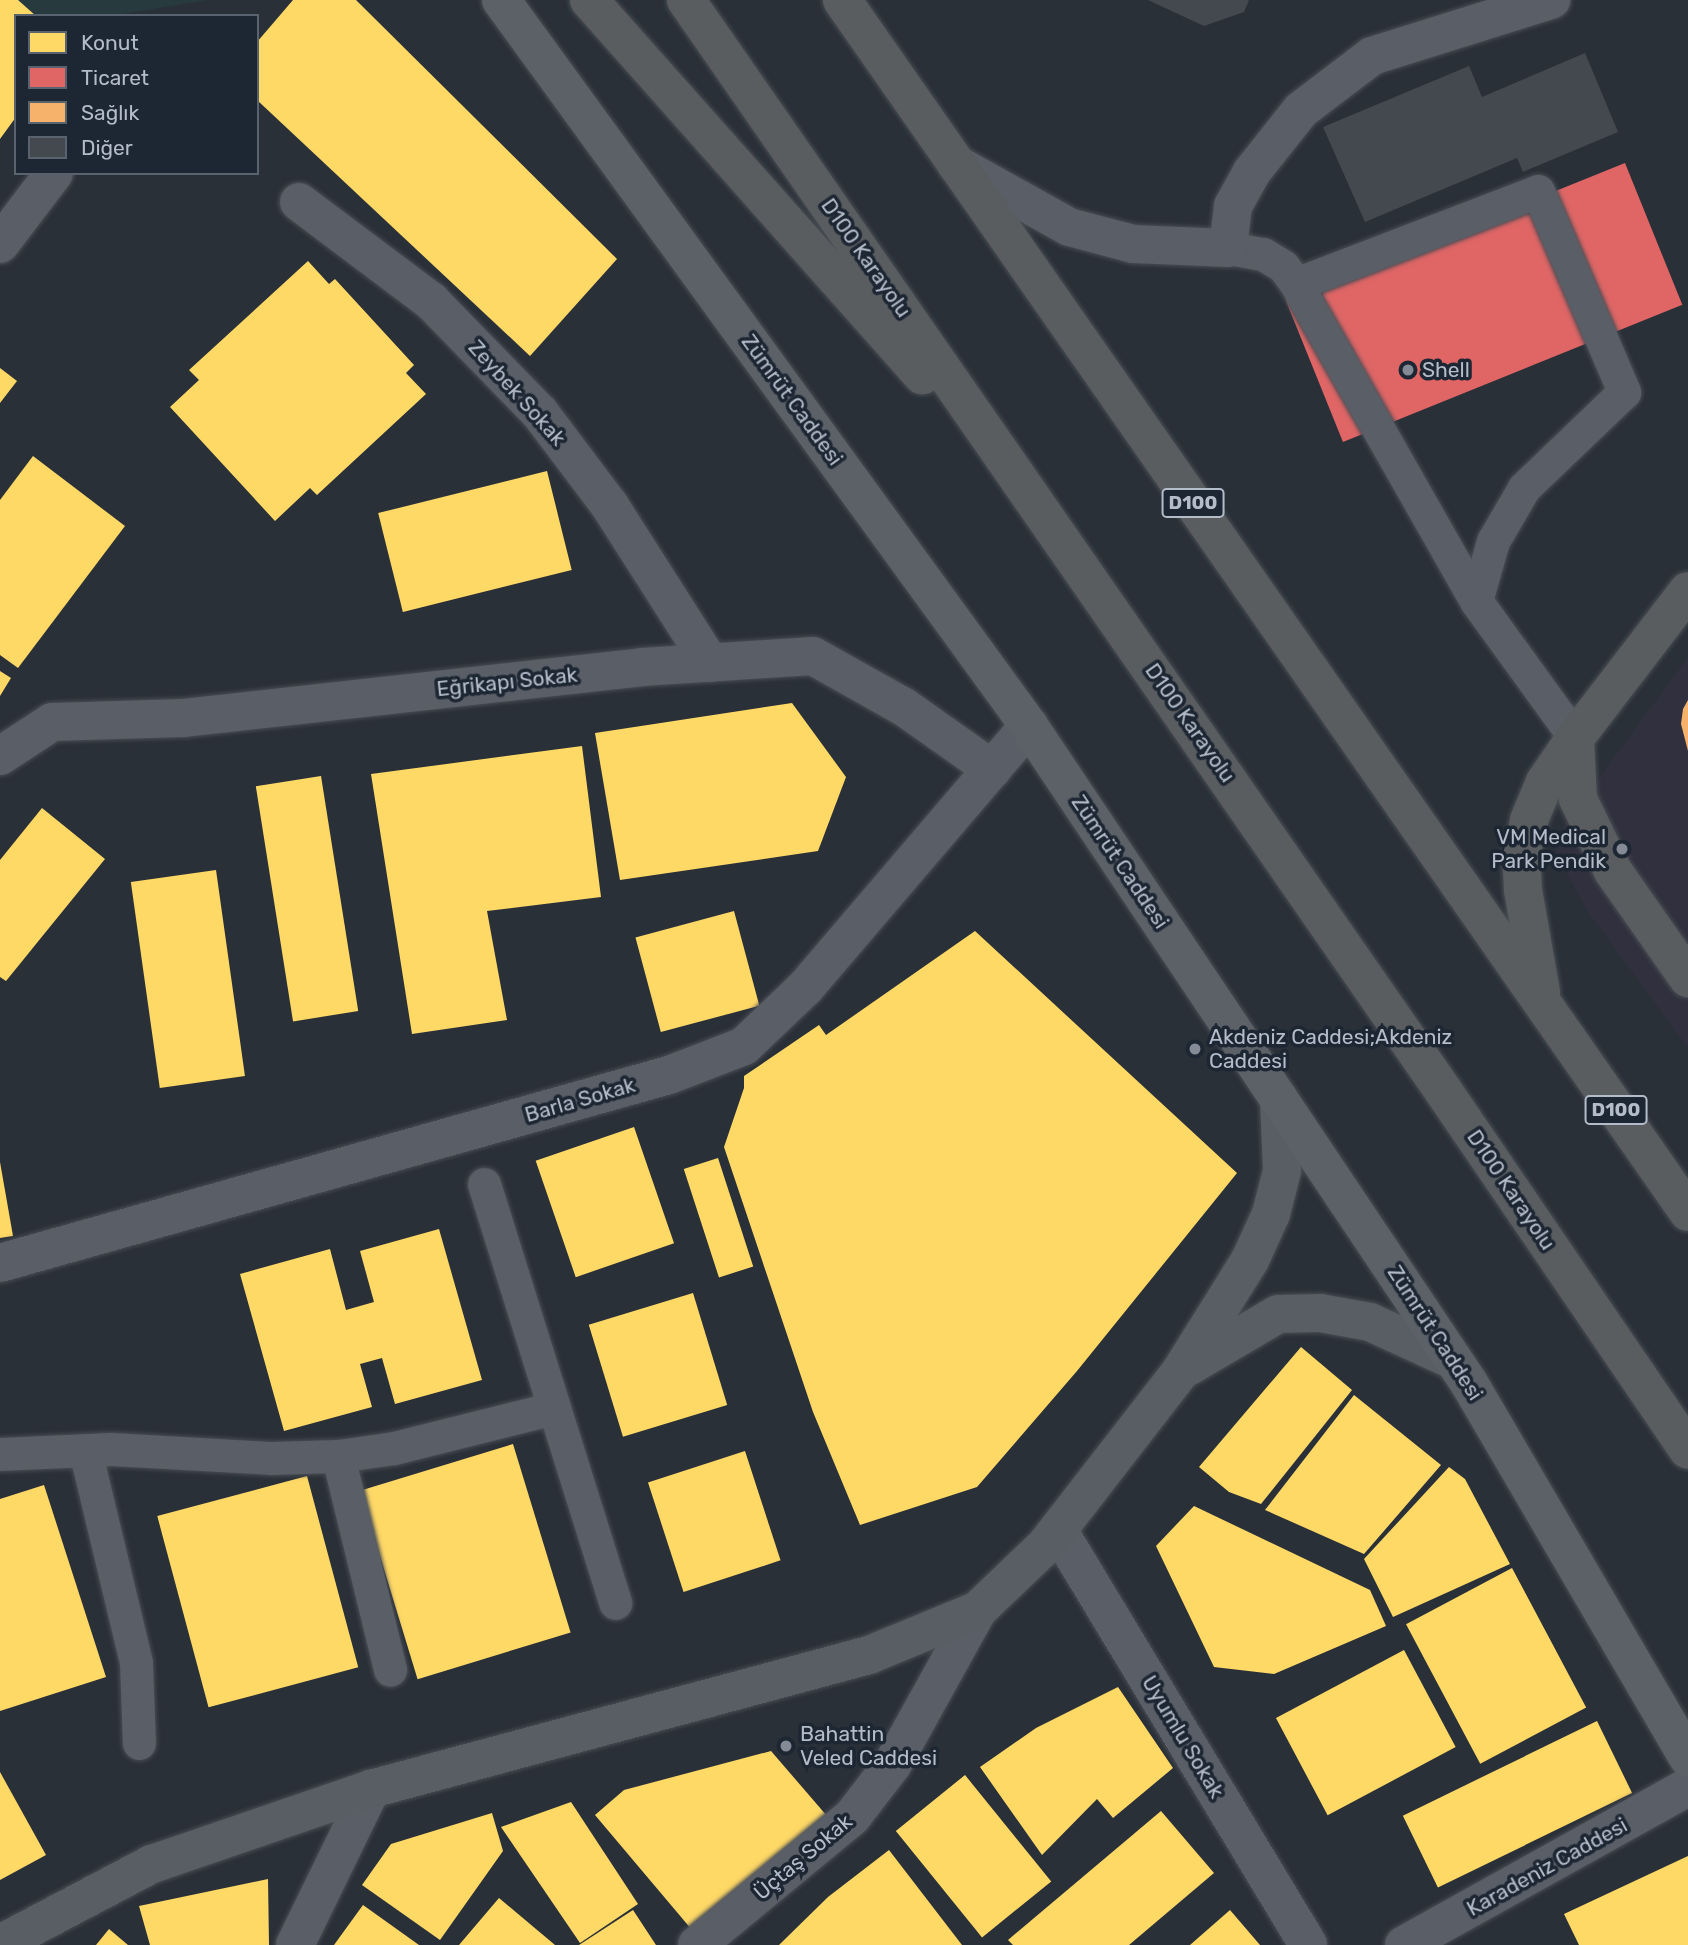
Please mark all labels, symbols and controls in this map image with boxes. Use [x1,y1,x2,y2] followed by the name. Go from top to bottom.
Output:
[14,14,259,175] legend
[81,30,139,55] text: Konut
[81,65,149,90] text: Ticaret
[81,100,139,125] text: Sağlık
[81,135,133,160] text: Diğer
[816,194,916,322] street label: D100 Karayolu
[736,330,848,470] street label: Zümrüt Caddesi
[463,335,571,451] street label: Zeybek Sokak
[1422,357,1470,383] place label: Shell
[1400,362,1416,378] marker: Shell
[1162,488,1224,518] road number: D100
[1140,659,1240,787] street label: D100 Karayolu
[435,662,579,702] street label: Eğrikapı Sokak
[1066,790,1174,934] street label: Zümrüt Caddesi
[1491,824,1606,874] place label: VM Medical Park Pendik
[1612,839,1632,859] marker: VM Medical Park Pendik
[1209,1024,1452,1074] place label: Akdeniz Caddesi;Akdeni̇z Caddesi̇
[1187,1041,1203,1057] marker: Akdeniz Caddesi;Akdeni̇z Caddesi̇
[522,1072,638,1128] street label: Barla Sokak
[1584,1094,1648,1126] road number: D100
[1462,1125,1560,1255] street label: D100 Karayolu
[1382,1261,1488,1405] street label: Zümrüt Caddesi
[1136,1671,1230,1803] street label: Uyumlu Sokak
[800,1721,937,1771] place label: Bahattin Veled Caddesi
[778,1738,794,1754] marker: Bahattin Veled Caddesi
[749,1809,857,1905] street label: Üçtaş Sokak
[1462,1812,1632,1922] street label: Karadeniz Caddesi

